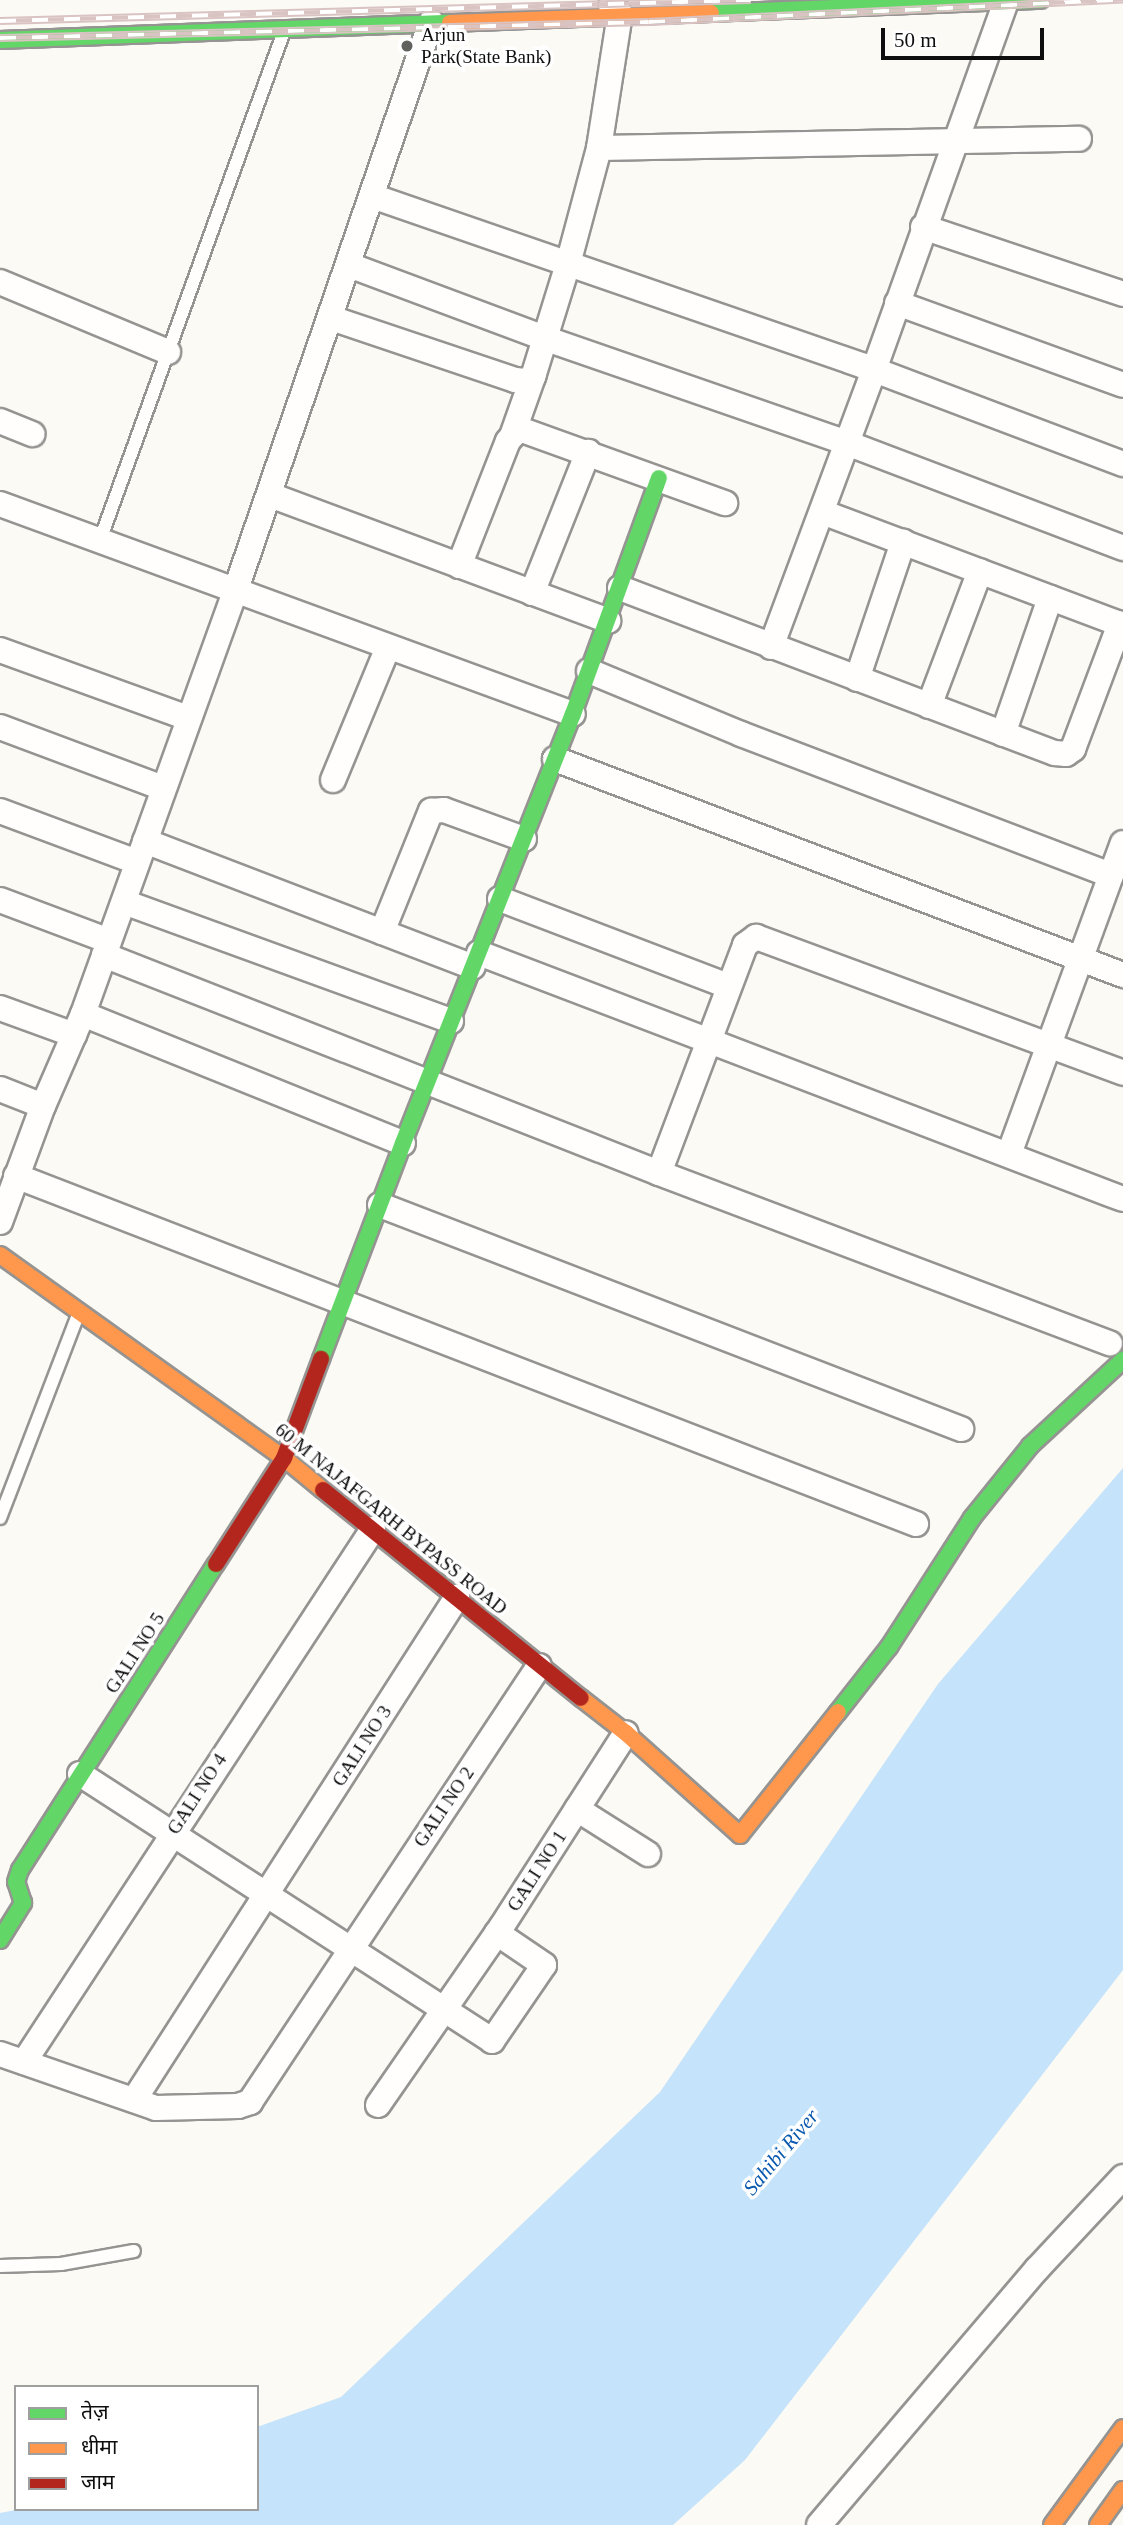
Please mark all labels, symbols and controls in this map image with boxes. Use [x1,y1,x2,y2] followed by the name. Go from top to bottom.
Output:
[885,14,1048,58] scale bar
[421,24,551,68] place label: Arjun Park(State Bank)
[894,28,937,52] text: 50 m
[399,38,415,54] marker: Arjun Park(State Bank)
[270,1418,512,1620] street label: 60 M NAJAFGARH BYPASS ROAD
[100,1608,170,1698] street label: GALI NO 5
[327,1701,397,1791] street label: GALI NO 3
[162,1749,232,1839] street label: GALI NO 4
[409,1763,479,1851] street label: GALI NO 2
[502,1826,572,1916] street label: GALI NO 1
[738,2104,824,2200] water label: Sahibi River
[14,2385,259,2511] legend
[81,2400,109,2424] text: तेज़
[81,2435,117,2459] text: धीमा
[81,2470,115,2494] text: जाम

